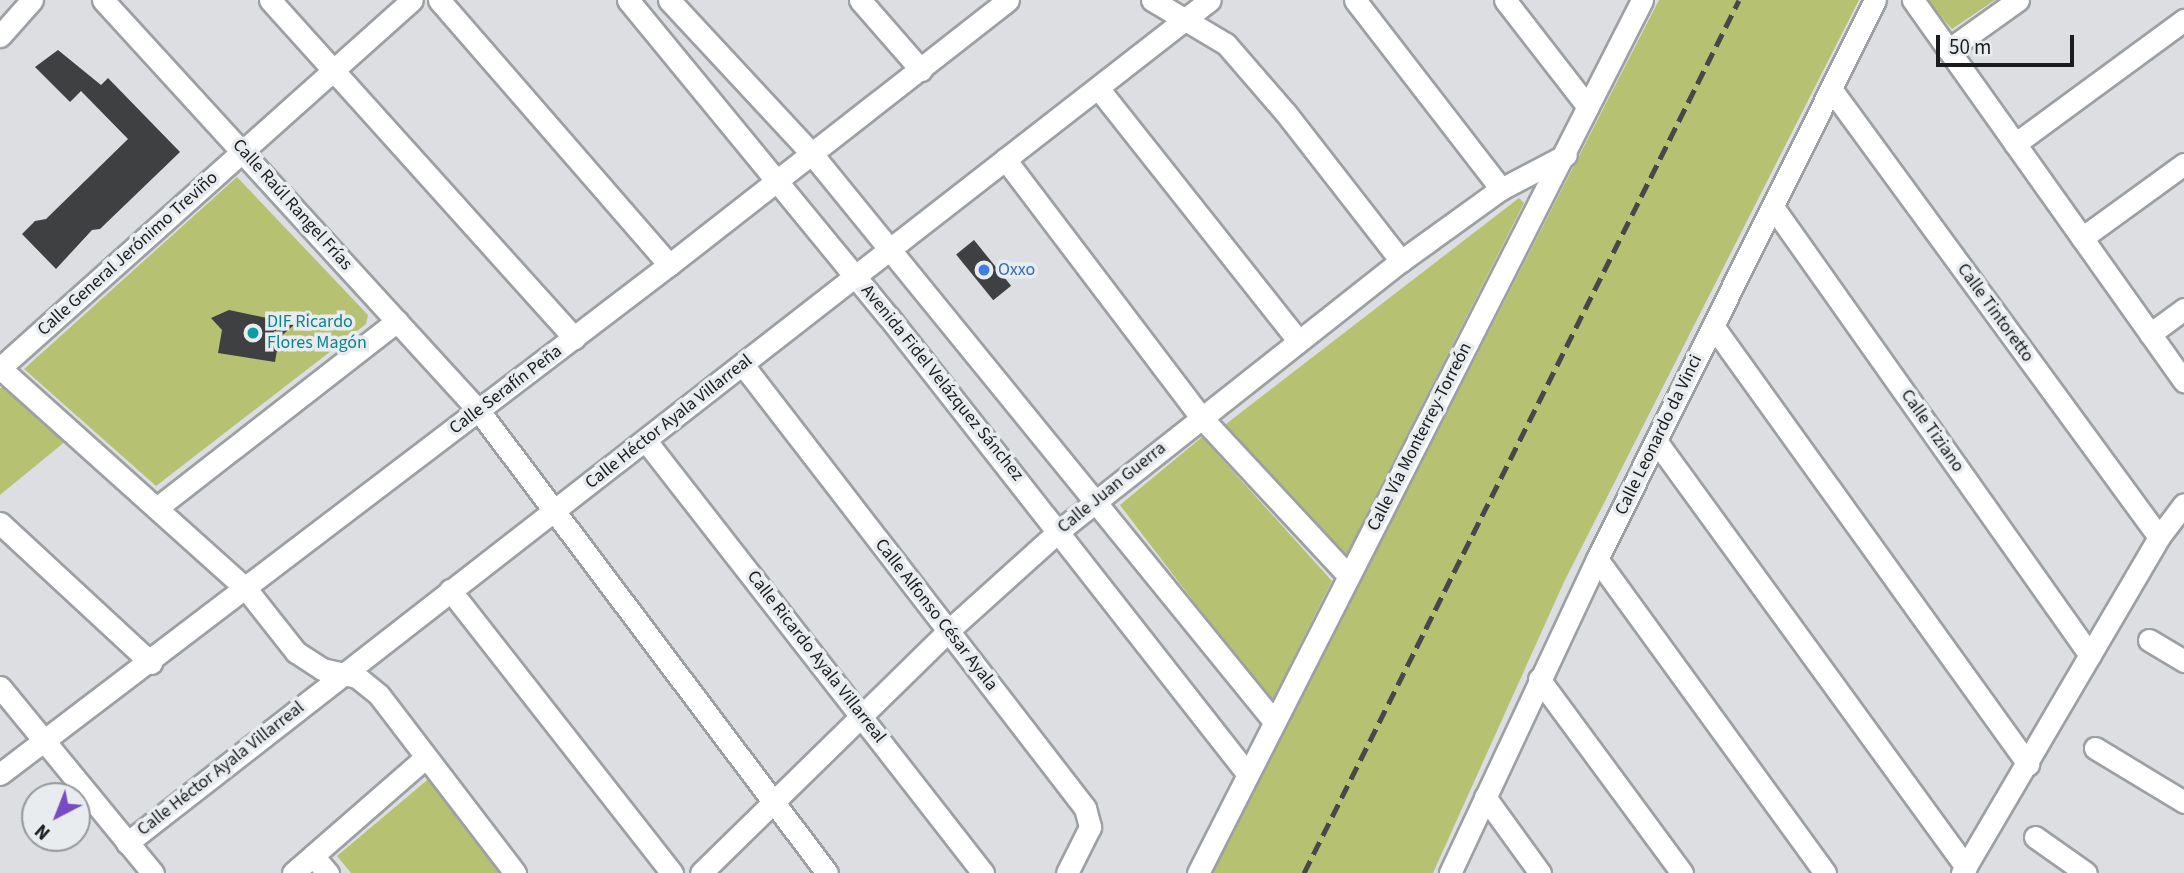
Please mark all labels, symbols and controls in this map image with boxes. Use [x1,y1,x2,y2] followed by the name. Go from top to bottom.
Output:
[1939,21,2077,65] scale bar
[1949,32,1991,62] text: 50 m
[227,135,357,275] street label: Calle Raúl Rangel Frías
[33,167,223,341] street label: Calle General Jerónimo Treviño
[998,259,1035,281] place label: Oxxo
[1952,259,2038,367] street label: Calle Tintoretto
[976,262,992,278] marker: Oxxo
[856,280,1028,486] street label: Avenida Fidel Velázquez Sánchez
[267,312,367,354] place label: DIF Ricardo Flores Magón
[245,325,261,341] marker: DIF Ricardo Flores Magón
[1363,339,1477,535] street label: Calle Vía Monterrey-Torreón
[446,341,566,439] street label: Calle Serafín Peña
[581,350,757,494] street label: Calle Héctor Ayala Villarreal
[1611,351,1707,519] street label: Calle Leonardo da Vinci
[1896,386,1968,476] street label: Calle Tiziano
[1054,438,1170,538] street label: Calle Juan Guerra
[870,535,1002,695] street label: Calle Alfonso César Ayala
[742,566,890,748] street label: Calle Ricardo Ayala Villarreal
[133,697,309,841] street label: Calle Héctor Ayala Villarreal
[21,782,91,852] north arrow
[29,817,57,846] text: N

